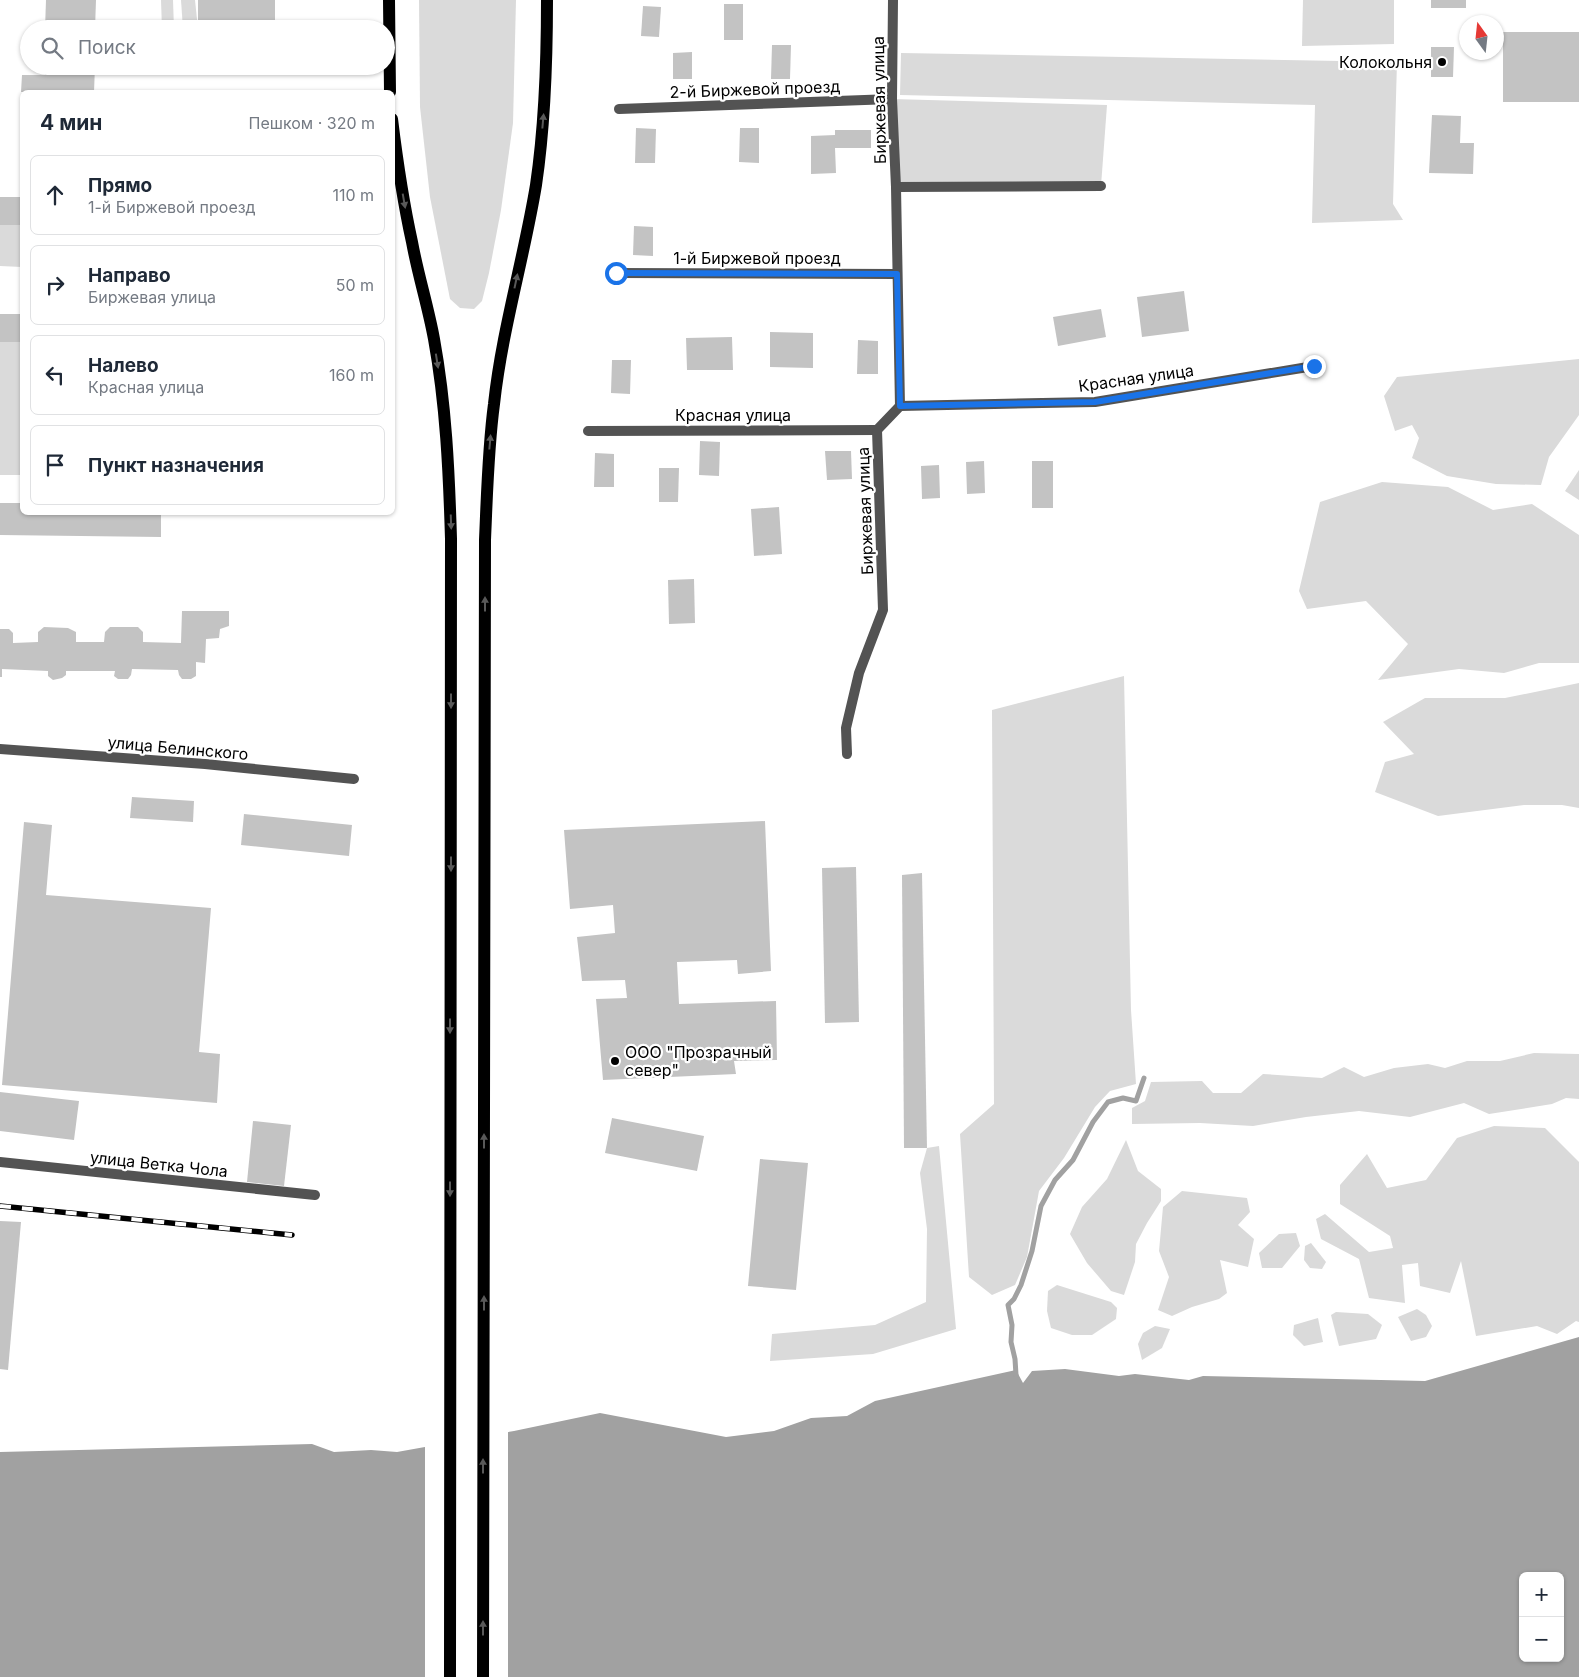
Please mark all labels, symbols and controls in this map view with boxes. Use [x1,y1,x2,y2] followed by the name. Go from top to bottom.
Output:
[1459,15,1504,60] north arrow
[20,20,395,75] search box
[38,34,66,62] icon: search
[78,36,136,59] text: Поиск
[868,36,890,164] street label: Биржевая улица
[1339,52,1432,72] place label: Колокольня
[1436,56,1448,68] marker: Колокольня
[669,76,841,102] street label: 2-й Биржевой проезд
[40,110,102,135] text: 4 мин
[249,113,375,133] text: Пешком · 320 m
[539,113,547,129] one-way arrow
[88,174,152,197] text: Прямо
[41,181,69,209] icon: ahead
[332,185,374,205] text: 110 m
[401,194,409,210] one-way arrow
[88,197,256,217] text: 1-й Биржевой проезд
[673,248,841,268] street label: 1-й Биржевой проезд
[605,262,628,285] route start
[88,264,171,287] text: Направо
[41,271,69,299] icon: right
[512,273,520,289] one-way arrow
[336,275,374,295] text: 50 m
[88,287,216,307] text: Биржевая улица
[433,353,441,369] one-way arrow
[88,354,159,377] text: Налево
[1303,355,1326,378] route end
[1077,360,1195,396] street label: Красная улица
[41,361,69,389] icon: left
[329,365,374,385] text: 160 m
[88,377,204,397] text: Красная улица
[675,405,791,425] street label: Красная улица
[486,433,494,449] one-way arrow
[853,447,877,575] street label: Биржевая улица
[41,451,69,479] icon: arrive
[88,454,264,477] text: Пункт назначения
[447,515,455,531] one-way arrow
[481,596,489,612] one-way arrow
[447,694,455,710] one-way arrow
[107,732,249,764] street label: улица Белинского
[447,856,455,872] one-way arrow
[446,1019,454,1035] one-way arrow
[625,1042,772,1080] place label: ООО "Прозрачный север"
[609,1055,621,1067] marker: ООО "Прозрачный север"
[480,1133,488,1149] one-way arrow
[89,1147,229,1181] street label: улица Ветка Чола
[446,1181,454,1197] one-way arrow
[480,1295,488,1311] one-way arrow
[479,1458,487,1474] one-way arrow
[1519,1572,1564,1662] map controls
[1519,1572,1564,1617] button: +
[1519,1617,1564,1662] button: −
[479,1620,487,1636] one-way arrow

